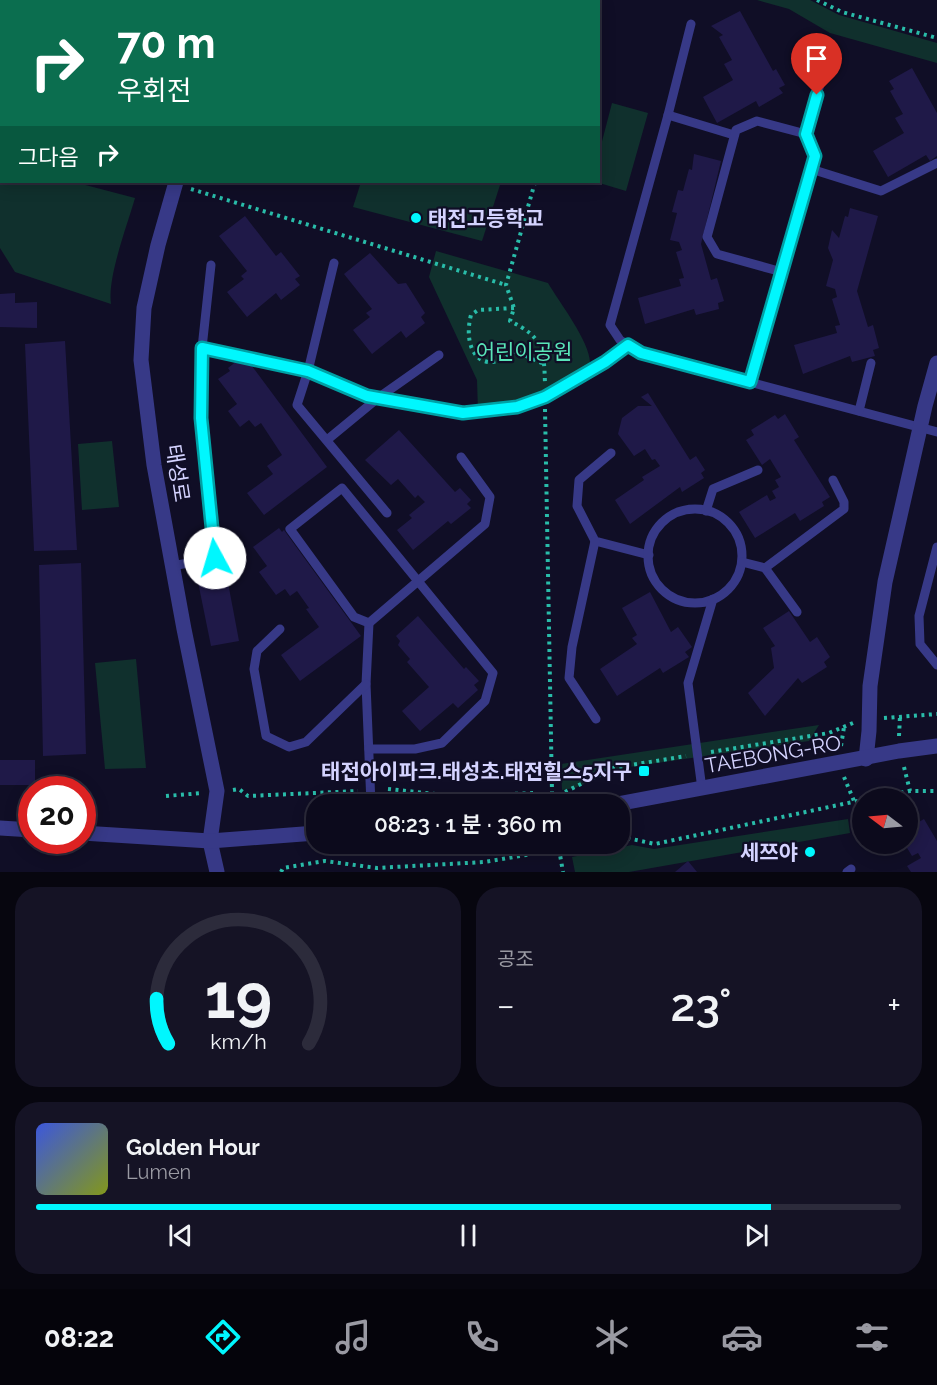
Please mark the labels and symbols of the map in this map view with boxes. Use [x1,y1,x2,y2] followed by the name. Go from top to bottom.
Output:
[791,33,842,95] pin
[428,206,544,231] place label: 태전고등학교
[409,211,423,225] marker: 태전고등학교
[476,339,572,364] park label: 어린이공원
[161,442,195,504] street label: 태성로
[183,526,247,590] position arrow
[703,730,843,778] street label: TAEBONG-RO
[321,759,632,784] place label: 태전아이파크.태성초.태전힐스5지구
[637,764,651,778] marker: 태전아이파크.태성초.태전힐스5지구
[18,776,96,854] speed limit sign: 20
[852,788,918,854] north arrow
[740,840,798,865] place label: 세쯔야
[803,845,817,859] marker: 세쯔야

